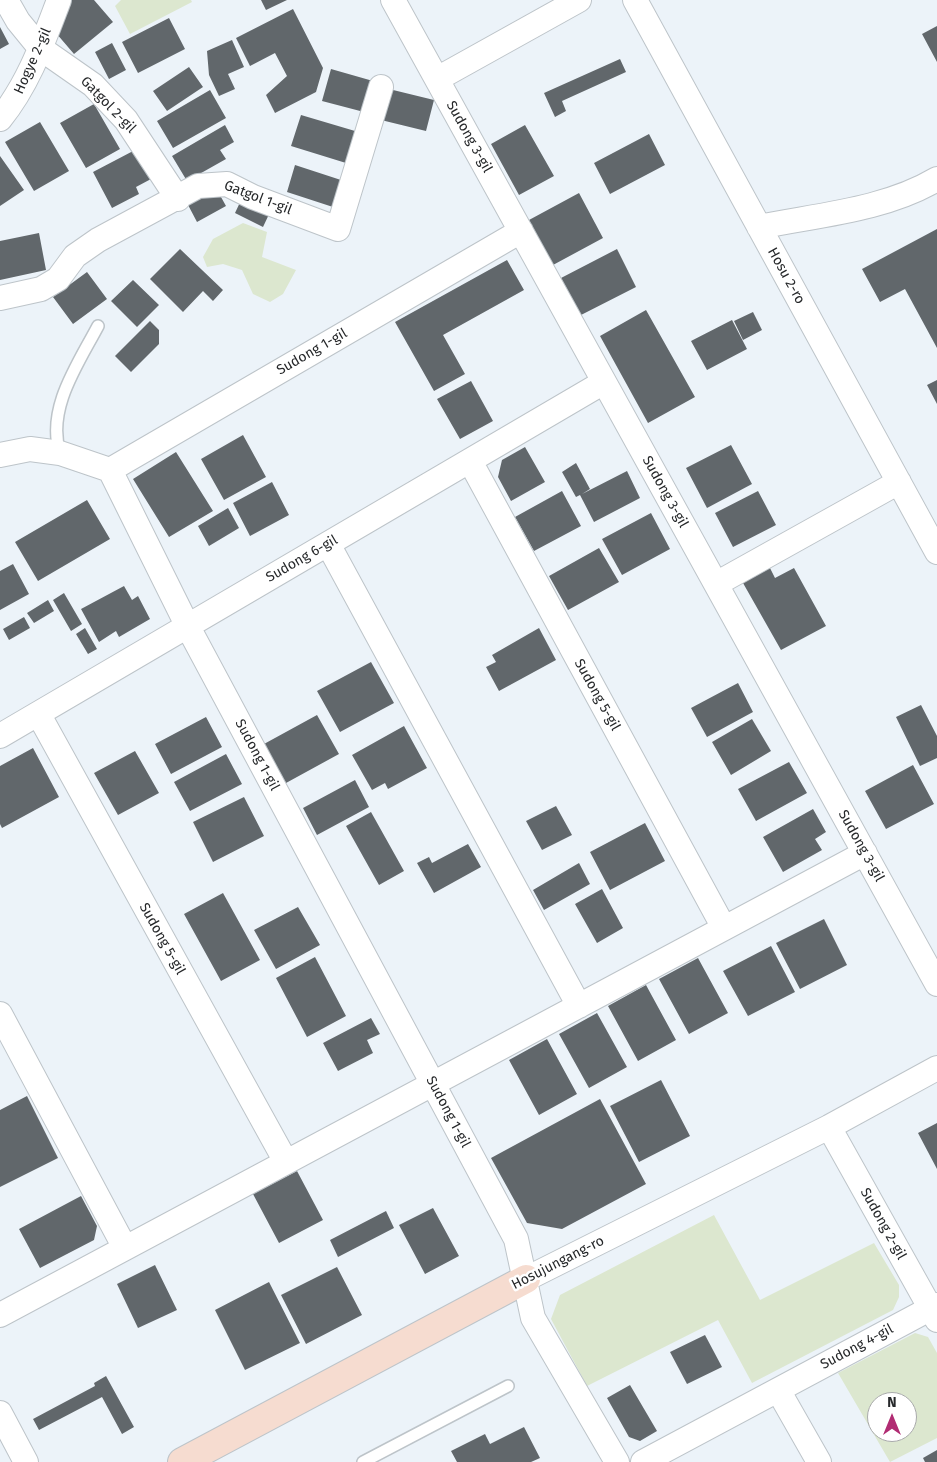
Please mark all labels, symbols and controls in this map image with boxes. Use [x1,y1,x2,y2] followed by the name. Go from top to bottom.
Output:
[11,25,55,97] street label: Hogye 2-gil
[77,73,139,137] street label: Gatgol 2-gil
[442,98,496,176] street label: Sudong 3-gil
[222,177,294,219] street label: Gatgol 1-gil
[764,245,808,307] street label: Hosu 2-ro
[274,325,350,379] street label: Sudong 1-gil
[638,453,692,531] street label: Sudong 3-gil
[263,532,341,586] street label: Sudong 6-gil
[570,656,624,734] street label: Sudong 5-gil
[231,716,283,794] street label: Sudong 1-gil
[834,807,888,885] street label: Sudong 3-gil
[135,900,189,978] street label: Sudong 5-gil
[422,1073,474,1151] street label: Sudong 1-gil
[856,1185,910,1263] street label: Sudong 2-gil
[509,1232,607,1294] street label: Hosujungang-ro
[818,1321,896,1373] street label: Sudong 4-gil
[867,1392,917,1442] north arrow
[887,1394,897,1411] text: N

